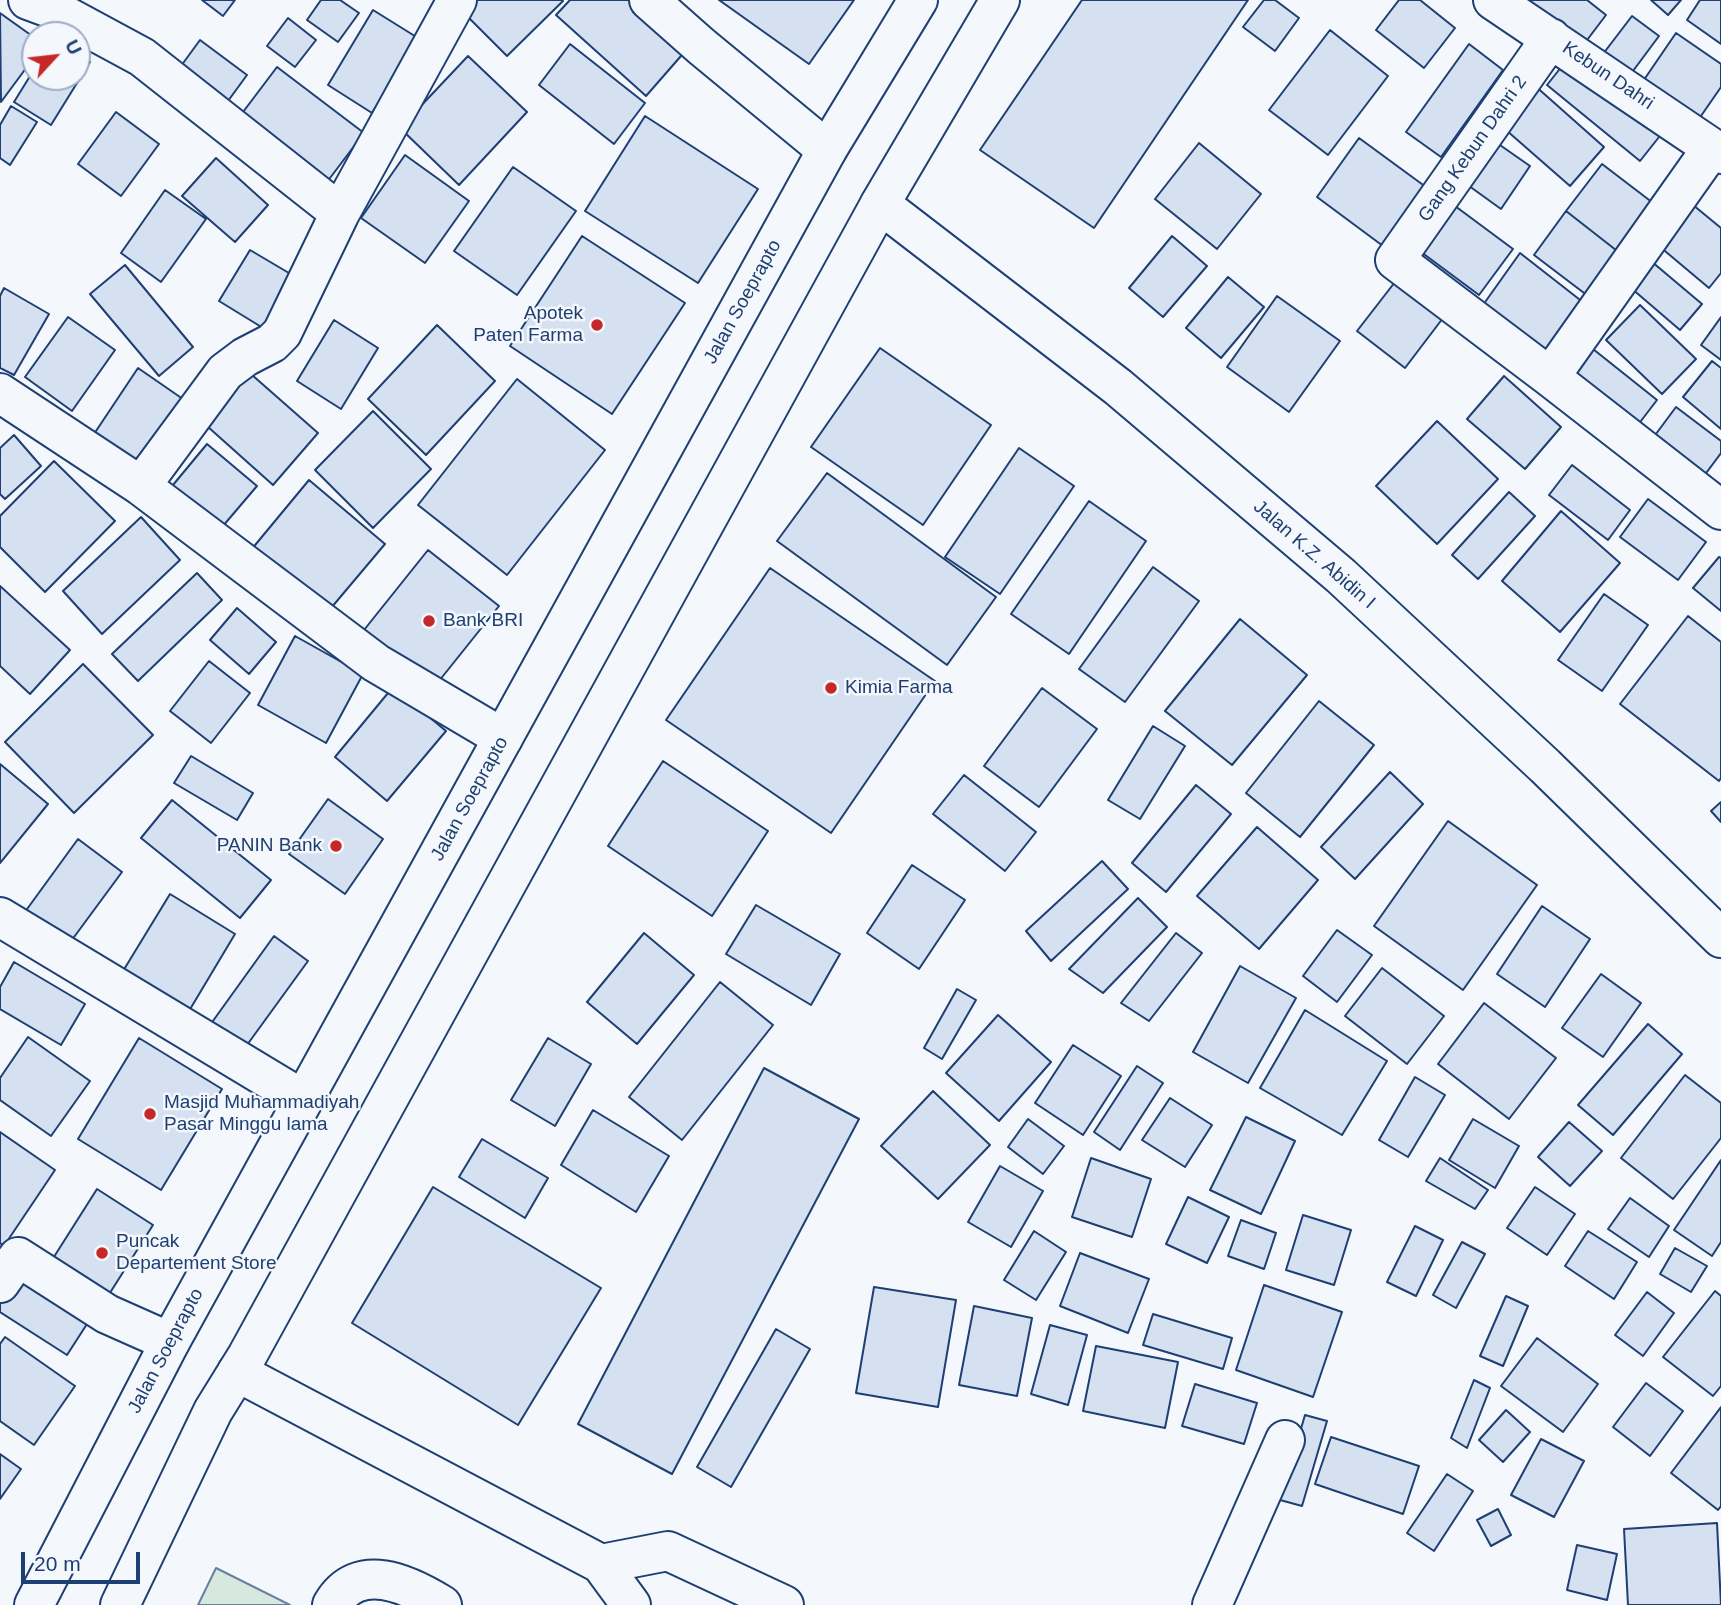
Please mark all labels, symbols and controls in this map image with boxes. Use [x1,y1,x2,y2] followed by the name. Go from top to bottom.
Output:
[21,21,91,91] north arrow
[61,36,86,58] text: U
[1558,37,1658,115] street label: Kebun Dahri
[1414,72,1532,226] street label: Gang Kebun Dahri 2
[699,236,787,368] street label: Jalan Soeprapto
[473,303,583,347] place label: Apotek Paten Farma
[589,317,605,333] marker: Apotek Paten Farma
[1248,496,1380,614] street label: Jalan K.Z. Abidin I
[443,610,523,632] place label: Bank BRI
[421,613,437,629] marker: Bank BRI
[845,677,953,699] place label: Kimia Farma
[823,680,839,696] marker: Kimia Farma
[426,733,514,865] street label: Jalan Soeprapto
[217,835,322,857] place label: PANIN Bank
[328,838,344,854] marker: PANIN Bank
[164,1092,359,1136] place label: Masjid Muhammadiyah Pasar Minggu lama
[142,1106,158,1122] marker: Masjid Muhammadiyah Pasar Minggu lama
[116,1231,277,1275] place label: Puncak Departement Store
[94,1245,110,1261] marker: Puncak Departement Store
[123,1285,209,1417] street label: Jalan Soeprapto
[24,1538,144,1582] scale bar
[34,1552,81,1575] text: 20 m

